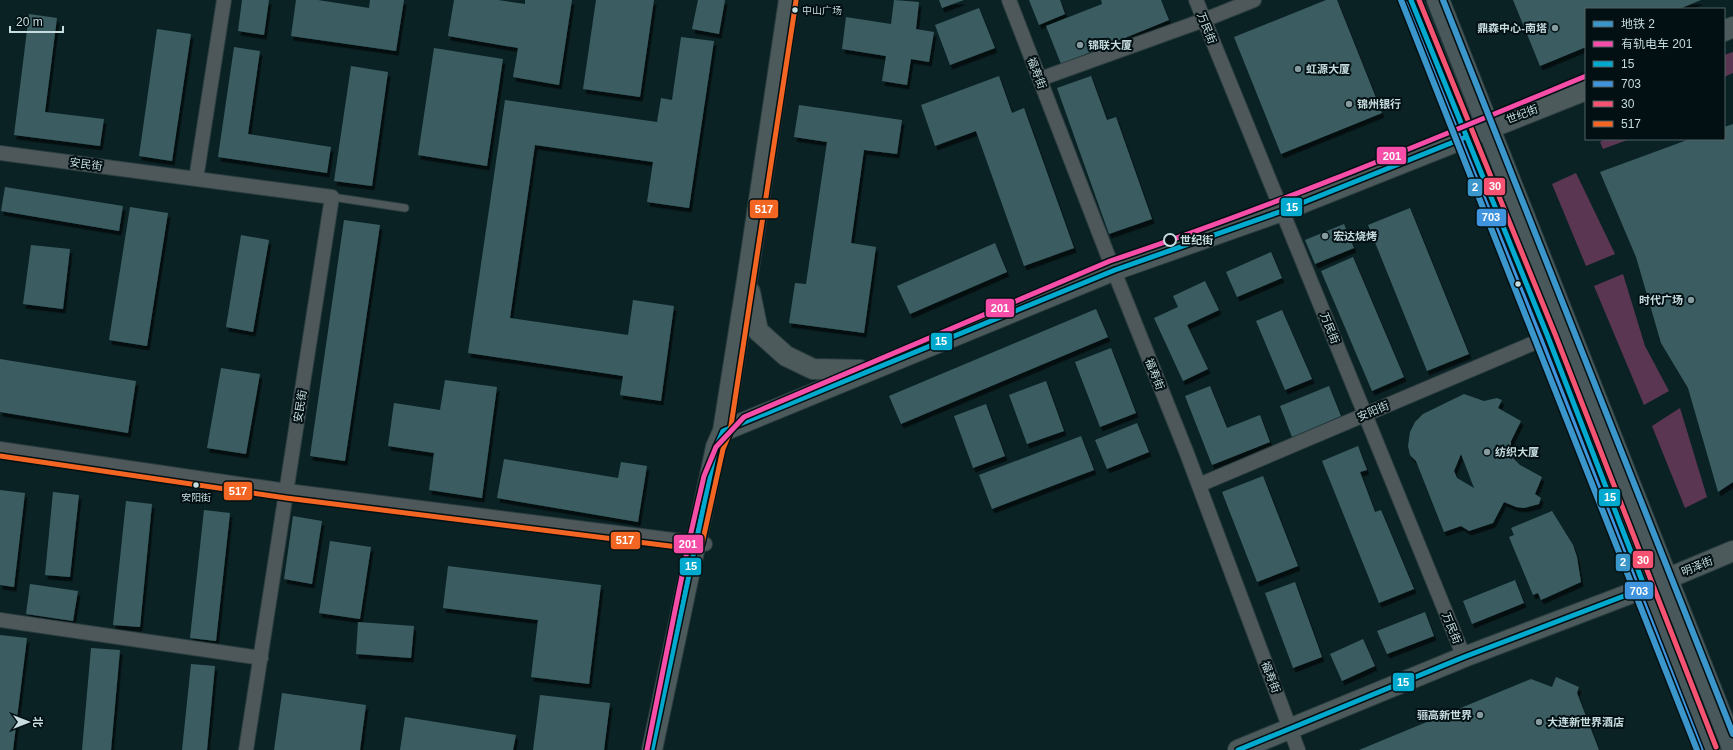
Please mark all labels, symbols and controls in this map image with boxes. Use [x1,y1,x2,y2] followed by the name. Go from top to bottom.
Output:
[790,5,800,15] marker: 中山广场
[802,5,842,16] place label: 中山广场
[10,8,63,34] scale bar
[1585,8,1725,140] legend
[1195,10,1219,46] street label: 万民街
[16,15,43,29] text: 20 m
[1621,17,1655,31] text: 地铁 2
[1477,22,1547,34] place label: 鼎森中心-南塔
[1550,23,1560,33] marker: 鼎森中心-南塔
[1621,37,1693,51] text: 有轨电车 201
[1088,39,1132,51] place label: 锦联大厦
[1075,40,1085,50] marker: 锦联大厦
[1025,55,1049,91] street label: 福寿街
[1621,57,1635,71] text: 15
[1306,63,1350,75] place label: 虹源大厦
[1293,64,1303,74] marker: 虹源大厦
[1621,77,1641,91] text: 703
[1621,97,1635,111] text: 30
[1357,98,1401,110] place label: 锦州银行
[1344,99,1354,109] marker: 锦州银行
[1504,102,1540,126] street label: 世纪街
[1621,117,1641,131] text: 517
[1376,146,1407,165] line badge: 201
[1383,150,1401,162] text: 201
[69,156,103,172] street label: 安民街
[1483,177,1506,196] line badge: 30
[1467,178,1483,197] line badge: 2
[1489,180,1501,192] text: 30
[1472,181,1478,193] text: 2
[1280,197,1303,217] line badge: 15
[749,199,779,219] line badge: 517
[1286,201,1298,213] text: 15
[755,203,773,215] text: 517
[1476,208,1507,227] line badge: 703
[1482,211,1500,223] text: 703
[1333,230,1377,242] place label: 宏达烧烤
[1320,231,1330,241] marker: 宏达烧烤
[1163,233,1177,247] marker: 世纪街
[1180,234,1213,246] place label: 世纪街
[1513,279,1523,289] unlabelled marker
[1639,294,1683,306] place label: 时代广场
[1686,295,1696,305] marker: 时代广场
[985,298,1015,318] line badge: 201
[991,302,1009,314] text: 201
[1318,310,1342,346] street label: 万民街
[930,332,953,351] line badge: 15
[935,335,947,347] text: 15
[1143,356,1167,392] street label: 福寿街
[291,389,309,423] street label: 安民街
[1355,399,1391,423] street label: 安阳街
[1495,446,1539,458] place label: 纺织大厦
[1482,447,1492,457] marker: 纺织大厦
[191,480,201,490] marker: 安阳街
[223,481,253,501] line badge: 517
[229,485,247,497] text: 517
[1598,488,1621,507] line badge: 15
[1604,491,1616,503] text: 15
[181,492,211,503] place label: 安阳街
[610,531,641,550] line badge: 517
[616,534,634,546] text: 517
[673,534,704,554] line badge: 201
[679,538,697,550] text: 201
[1632,550,1654,569] line badge: 30
[1615,553,1631,572] line badge: 2
[1637,554,1649,566] text: 30
[1679,554,1715,578] street label: 明泽街
[1620,556,1626,568] text: 2
[679,557,702,576] line badge: 15
[685,560,697,572] text: 15
[1624,581,1654,600] line badge: 703
[1630,585,1648,597] text: 703
[1440,610,1464,646] street label: 万民街
[1259,659,1283,695] street label: 福寿街
[1392,672,1415,692] line badge: 15
[1397,676,1409,688] text: 15
[8,702,48,742] north arrow
[1417,709,1472,721] place label: 骊高新世界
[1475,710,1485,720] marker: 骊高新世界
[1547,716,1624,728] place label: 大连新世界酒店
[32,717,44,728] text: 北
[1534,717,1544,727] marker: 大连新世界酒店

